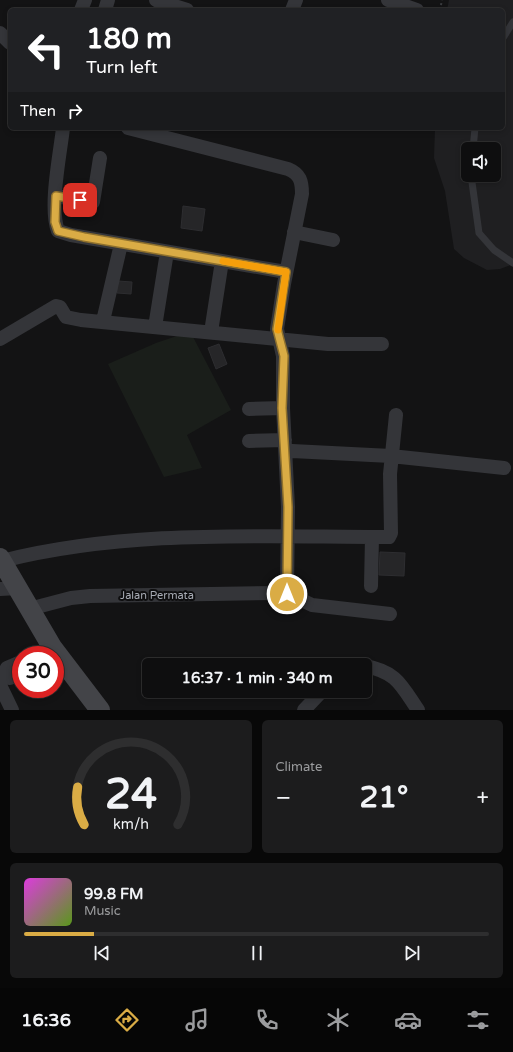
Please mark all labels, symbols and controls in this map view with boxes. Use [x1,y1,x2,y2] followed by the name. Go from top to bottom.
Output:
[86,22,172,56] text: 180 m
[20,24,72,76] icon: left
[86,56,158,78] text: Turn left
[64,100,86,122] icon: right
[20,102,56,120] text: Then
[461,142,501,182] map controls
[461,142,501,182] button: sound
[63,183,97,217] pin
[69,189,91,211] icon: arrive
[266,573,308,615] position arrow
[120,589,194,602] street label: Jalan Permata
[12,646,64,698] speed limit sign: 30
[182,669,332,687] text: 16:37 · 1 min · 340 m
[276,759,322,775] text: Climate
[105,769,157,819] text: 24
[359,779,408,816] text: 21°
[276,785,291,811] text: −
[477,785,489,811] text: +
[113,815,149,832] text: km/h
[84,885,144,903] text: 99.8 FM
[84,903,121,919] text: Music
[91,942,113,964] icon: previous
[246,942,268,964] icon: pause
[401,942,423,964] icon: next
[113,1006,141,1034] icon: directions
[183,1006,211,1034] icon: music
[253,1006,281,1034] icon: phone
[324,1006,352,1034] icon: climate
[394,1006,422,1034] icon: car
[464,1006,492,1034] icon: filters
[21,1009,71,1031] text: 16:36

